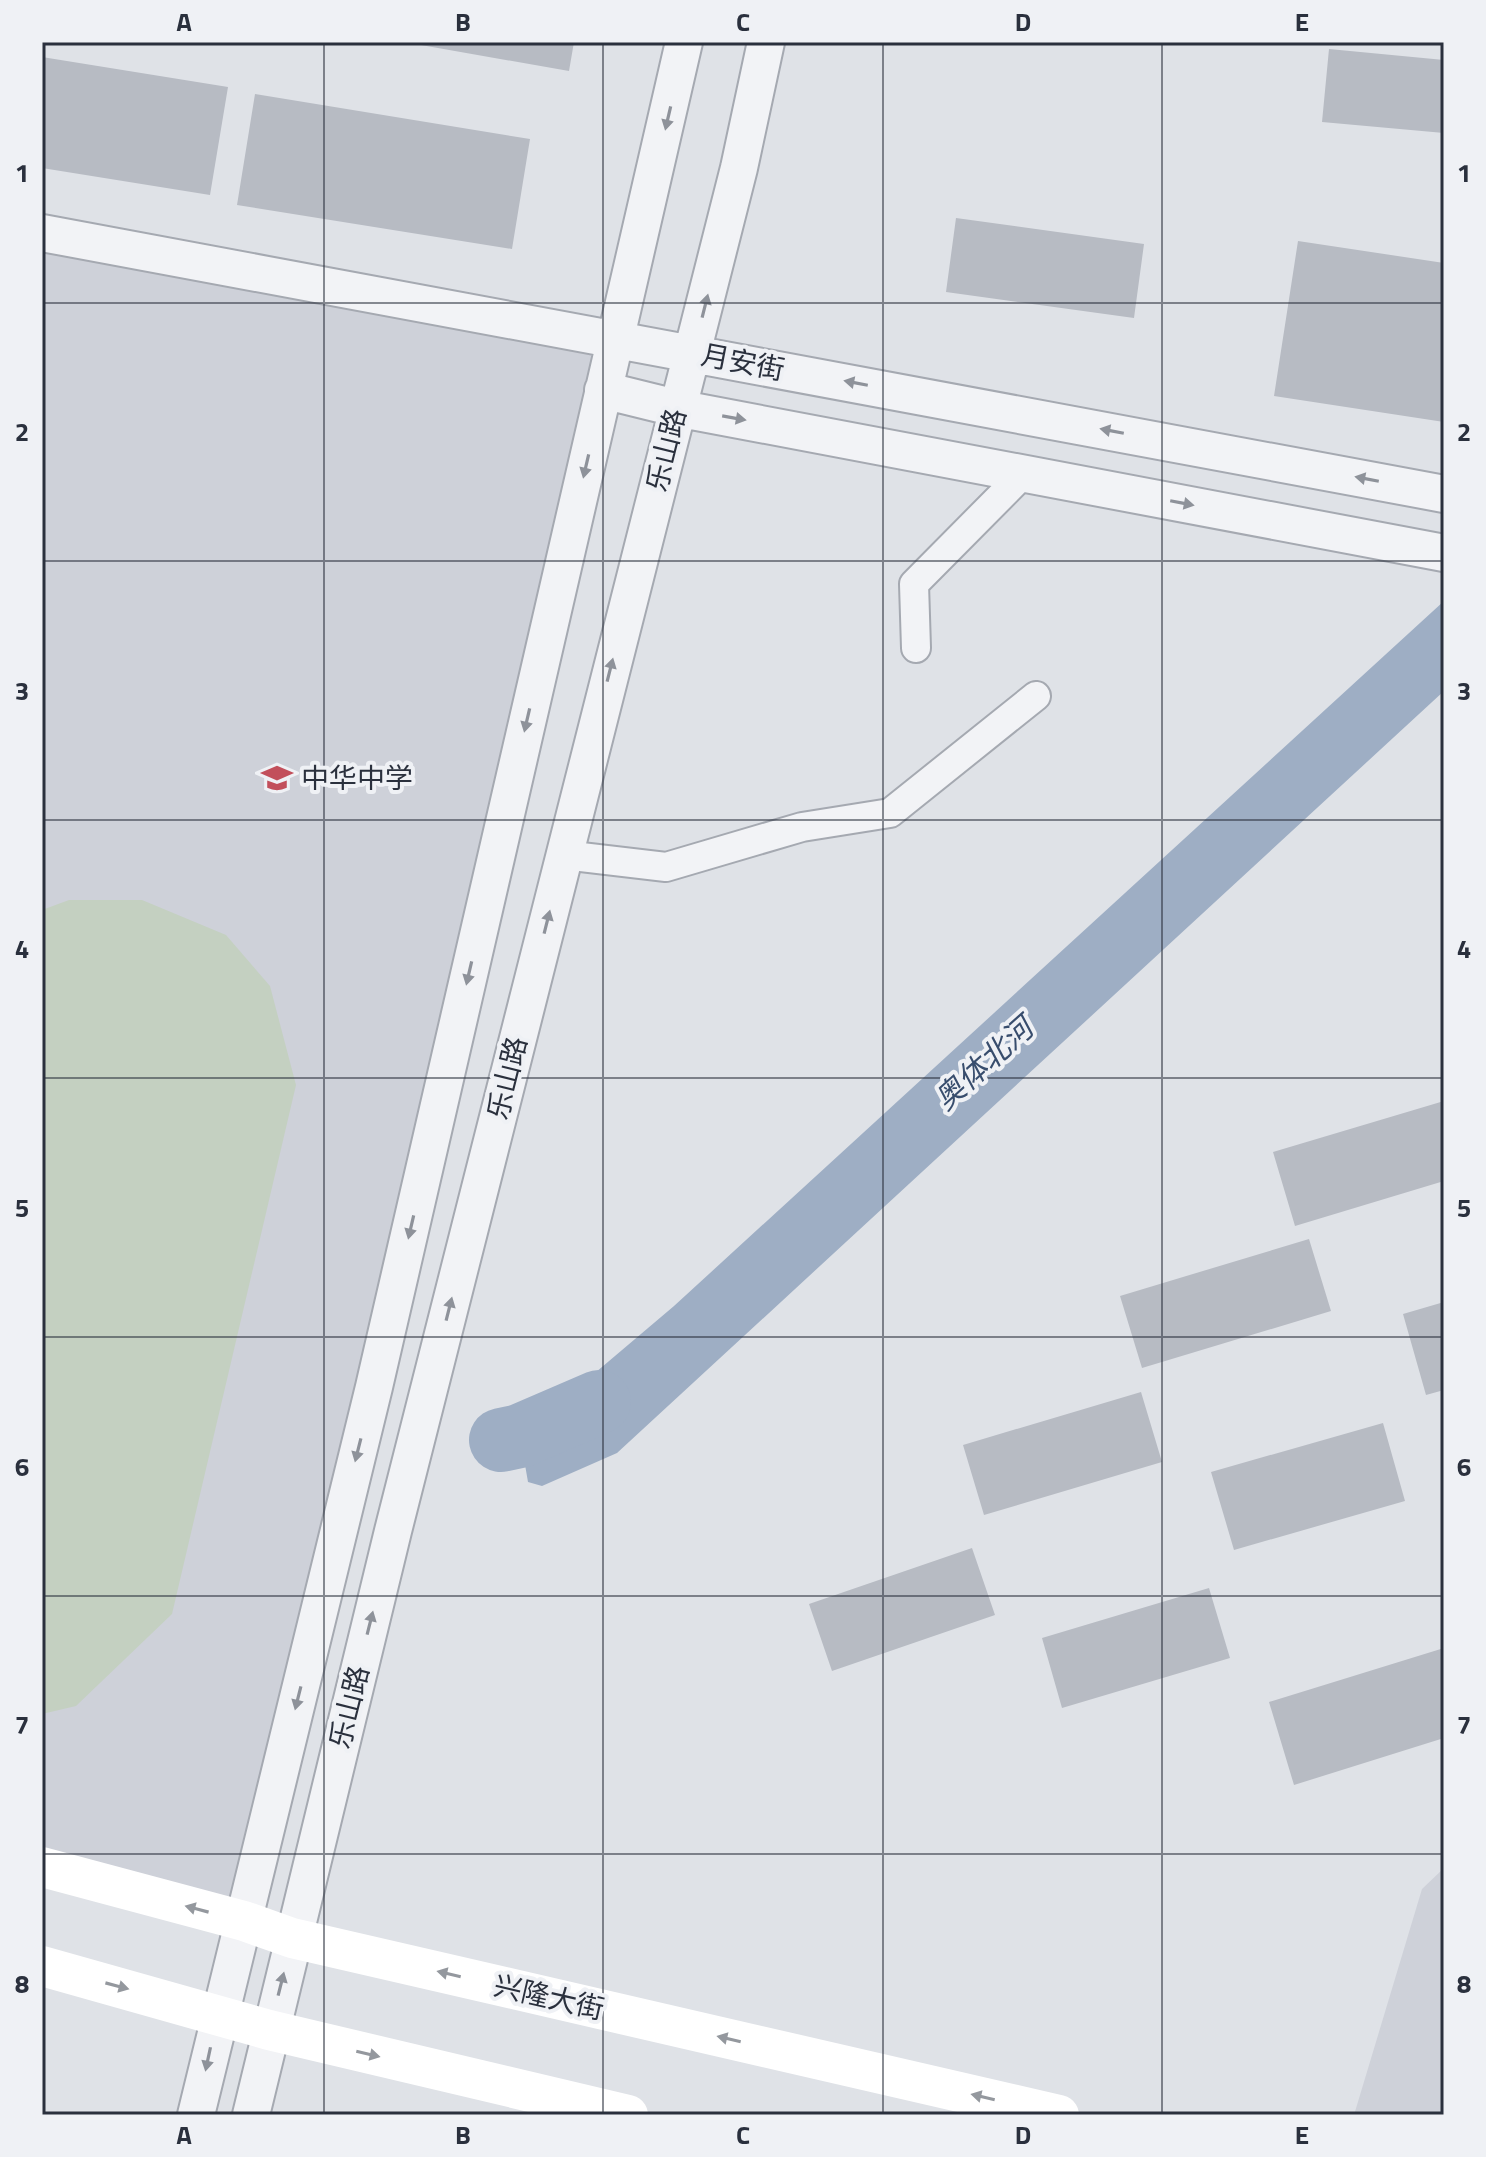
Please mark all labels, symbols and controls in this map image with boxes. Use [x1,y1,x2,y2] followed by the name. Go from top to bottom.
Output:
[176,2,192,41] text: A
[455,2,471,41] text: B
[736,2,750,41] text: C
[1015,2,1031,41] text: D
[1295,2,1309,41] text: E
[661,106,674,131] one-way arrow
[15,153,29,192] text: 1
[1457,153,1471,192] text: 1
[699,293,712,318] one-way arrow
[698,332,788,391] street label: 月安街
[844,377,869,389] one-way arrow
[634,404,697,496] street label: 乐山路
[15,412,29,451] text: 2
[1457,412,1471,451] text: 2
[722,413,747,425] one-way arrow
[1099,425,1124,437] one-way arrow
[579,454,592,479] one-way arrow
[1355,473,1380,485] one-way arrow
[1170,497,1195,509] one-way arrow
[605,657,617,682] one-way arrow
[15,671,29,710] text: 3
[1457,671,1471,710] text: 3
[521,707,533,732] one-way arrow
[301,756,413,799] place label: 中华中学
[260,761,294,795] school or university icon: 中华中学
[542,909,554,934] one-way arrow
[15,929,29,968] text: 4
[1457,929,1471,968] text: 4
[462,961,475,986] one-way arrow
[923,1003,1047,1120] water label: 奥体北河
[475,1032,538,1124] street label: 乐山路
[15,1188,29,1227] text: 5
[1457,1188,1471,1227] text: 5
[404,1214,417,1239] one-way arrow
[443,1297,455,1322] one-way arrow
[352,1438,364,1463] one-way arrow
[15,1447,29,1486] text: 6
[1457,1447,1471,1486] text: 6
[364,1611,377,1636] one-way arrow
[317,1661,380,1753] street label: 乐山路
[291,1686,304,1711] one-way arrow
[15,1705,29,1744] text: 7
[1457,1705,1471,1744] text: 7
[185,1902,210,1914] one-way arrow
[490,1963,609,2030] street label: 兴隆大街
[15,1964,29,2003] text: 8
[1457,1964,1471,2003] text: 8
[436,1968,461,1980] one-way arrow
[275,1972,287,1997] one-way arrow
[105,1981,130,1993] one-way arrow
[717,2032,742,2045] one-way arrow
[202,2047,214,2072] one-way arrow
[356,2048,381,2061] one-way arrow
[970,2091,995,2103] one-way arrow
[176,2115,192,2154] text: A
[455,2115,471,2154] text: B
[736,2115,750,2154] text: C
[1015,2115,1031,2154] text: D
[1295,2115,1309,2154] text: E

